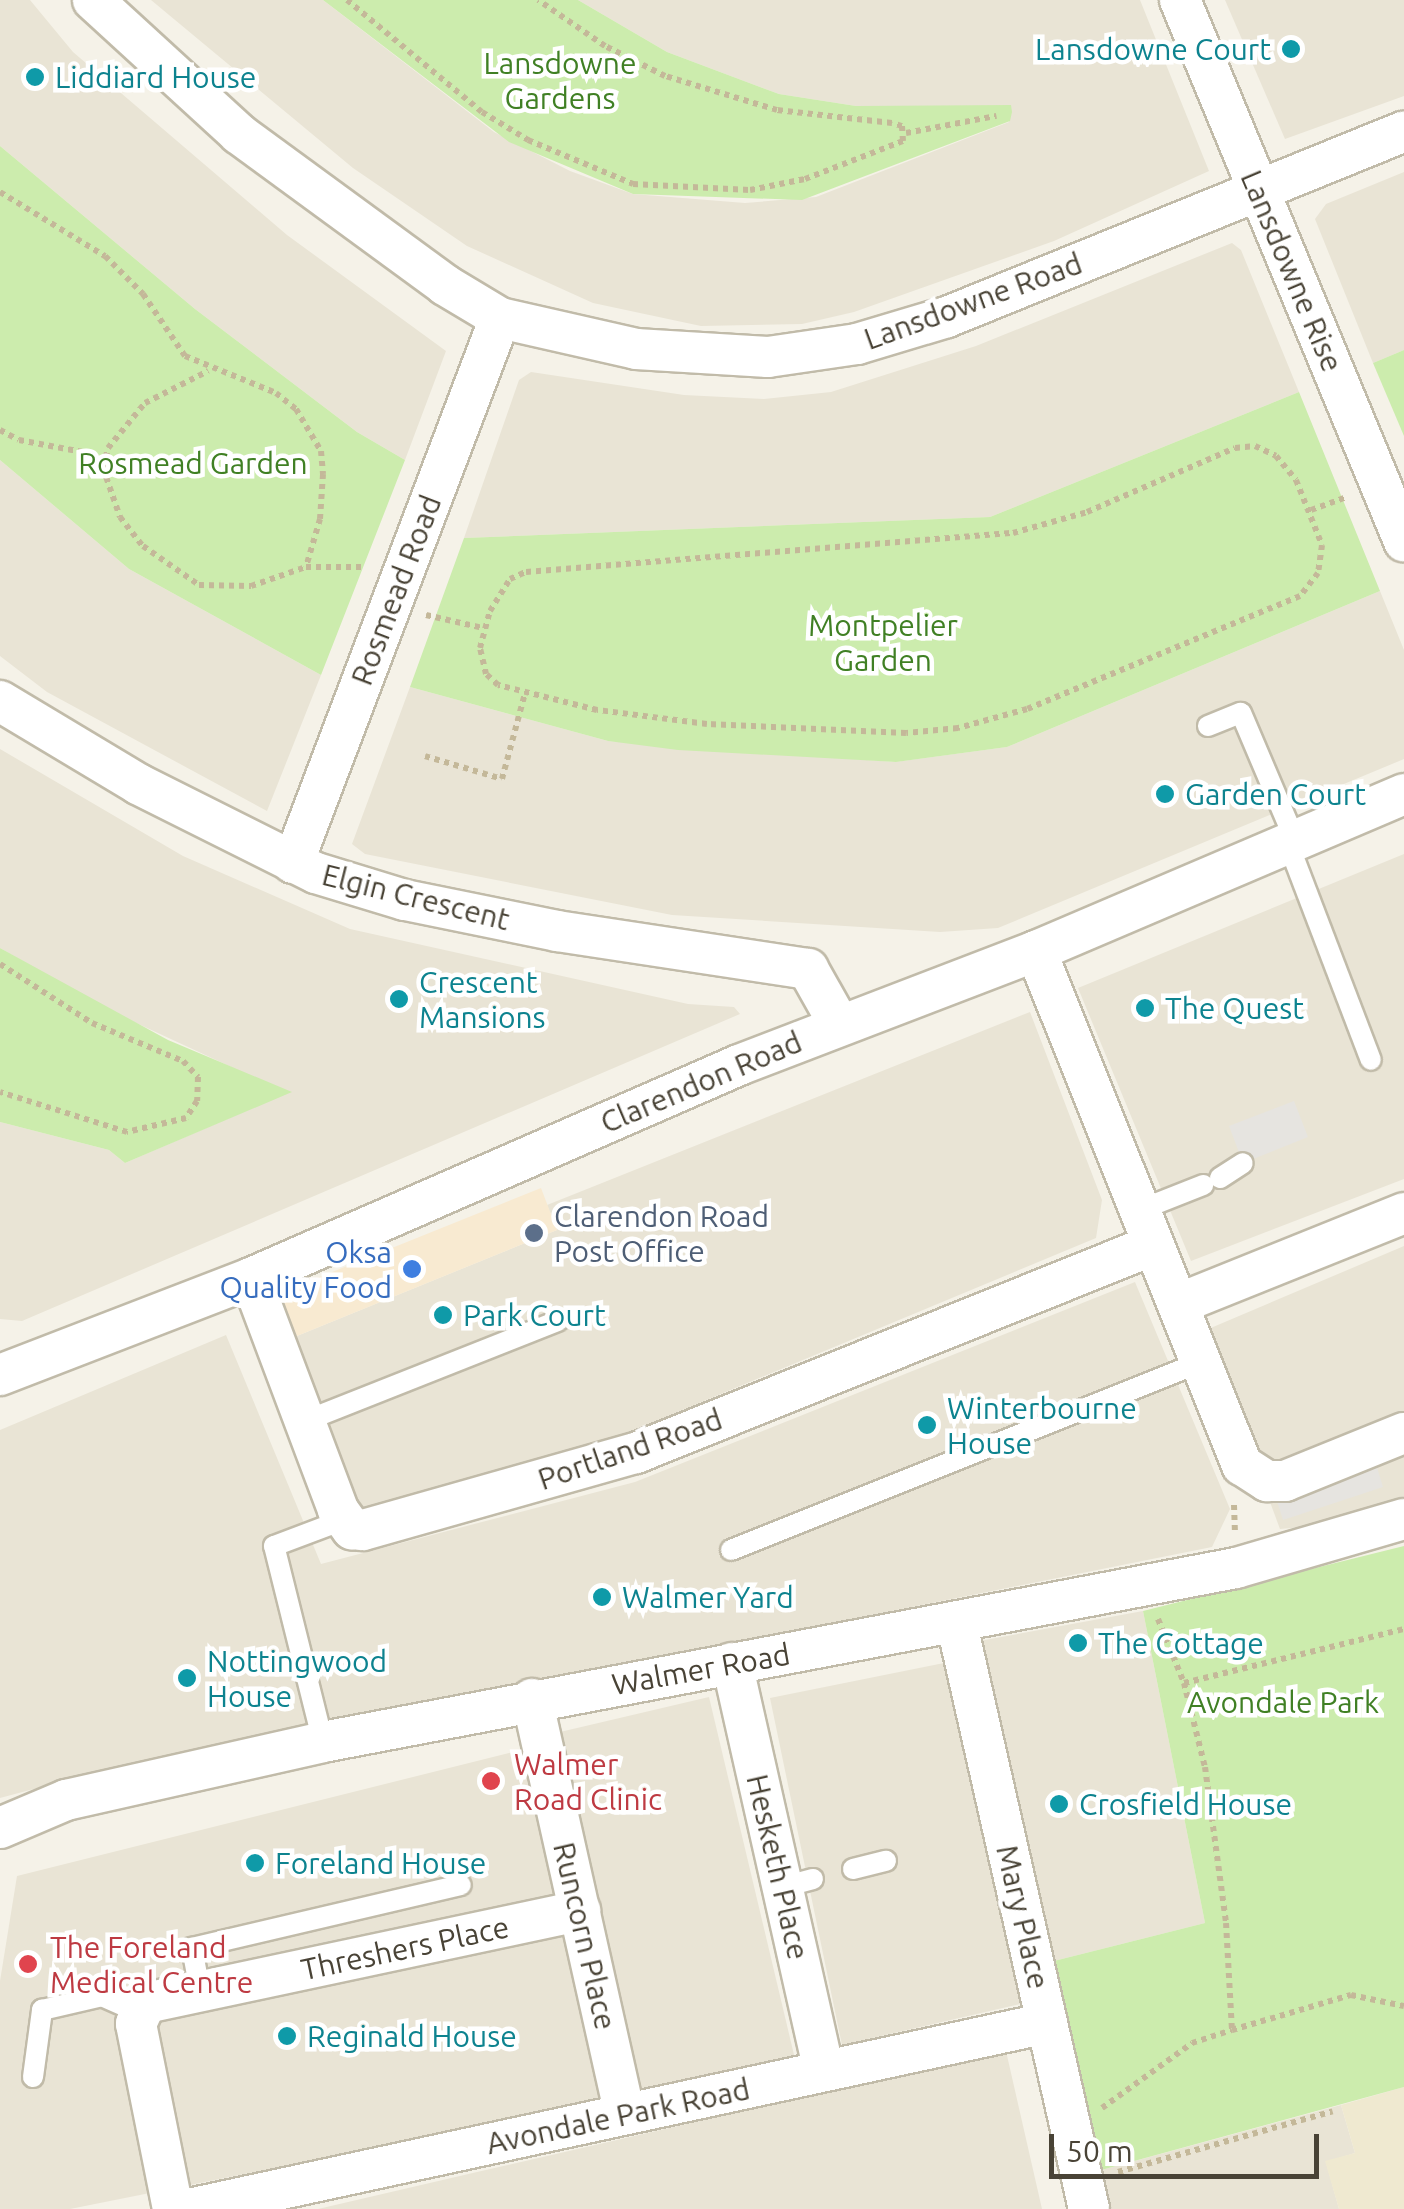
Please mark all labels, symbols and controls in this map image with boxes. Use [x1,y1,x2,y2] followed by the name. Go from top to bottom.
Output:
[1035,31,1271,67] place label: Lansdowne Court
[1280,38,1302,60] marker: Lansdowne Court
[484,45,636,116] park label: Lansdowne Gardens
[55,59,256,95] place label: Liddiard House
[24,66,46,88] marker: Liddiard House
[1233,165,1351,377] street label: Lansdowne Rise
[859,245,1087,357] street label: Lansdowne Road
[78,445,308,481] park label: Rosmead Garden
[343,490,449,690] street label: Rosmead Road
[808,607,958,678] park label: Montpelier Garden
[1185,776,1366,812] place label: Garden Court
[1154,783,1176,805] marker: Garden Court
[319,856,513,938] street label: Elgin Crescent
[419,964,546,1034] place label: Crescent Mansions
[388,988,410,1010] marker: Crescent Mansions
[1165,990,1304,1026] place label: The Quest
[1134,997,1156,1019] marker: The Quest
[595,1023,807,1141] street label: Clarendon Road
[554,1198,769,1268] place label: Clarendon Road Post Office
[523,1222,545,1244] marker: Clarendon Road Post Office
[219,1234,392,1304] place label: Oksa Quality Food
[401,1258,423,1280] marker: Oksa Quality Food
[463,1297,606,1333] place label: Park Court
[432,1304,454,1326] marker: Park Court
[947,1390,1137,1460] place label: Winterbourne House
[533,1401,727,1497] street label: Portland Road
[916,1414,938,1436] marker: Winterbourne House
[622,1579,794,1615] place label: Walmer Yard
[591,1586,613,1608] marker: Walmer Yard
[1098,1625,1264,1661] place label: The Cottage
[1067,1632,1089,1654] marker: The Cottage
[609,1636,793,1702] street label: Walmer Road
[207,1643,387,1714] place label: Nottingwood House
[176,1667,198,1689] marker: Nottingwood House
[1187,1684,1379,1720] park label: Avondale Park
[514,1746,662,1816] place label: Walmer Road Clinic
[478,1768,504,1794] marker: Walmer Road Clinic
[739,1771,817,1963] street label: Hesketh Place
[1079,1786,1292,1822] place label: Crosfield House
[1048,1793,1070,1815] marker: Crosfield House
[546,1839,624,2033] street label: Runcorn Place
[989,1842,1057,1992] street label: Mary Place
[275,1845,486,1881] place label: Foreland House
[244,1852,266,1874] marker: Foreland House
[298,1908,512,1988] street label: Threshers Place
[50,1929,253,2000] place label: The Foreland Medical Centre
[15,1951,41,1977] marker: The Foreland Medical Centre
[307,2018,517,2054] place label: Reginald House
[276,2025,298,2047] marker: Reginald House
[483,2071,753,2161] street label: Avondale Park Road
[1054,2114,1324,2176] scale bar
[1066,2134,1133,2168] text: 50 m

